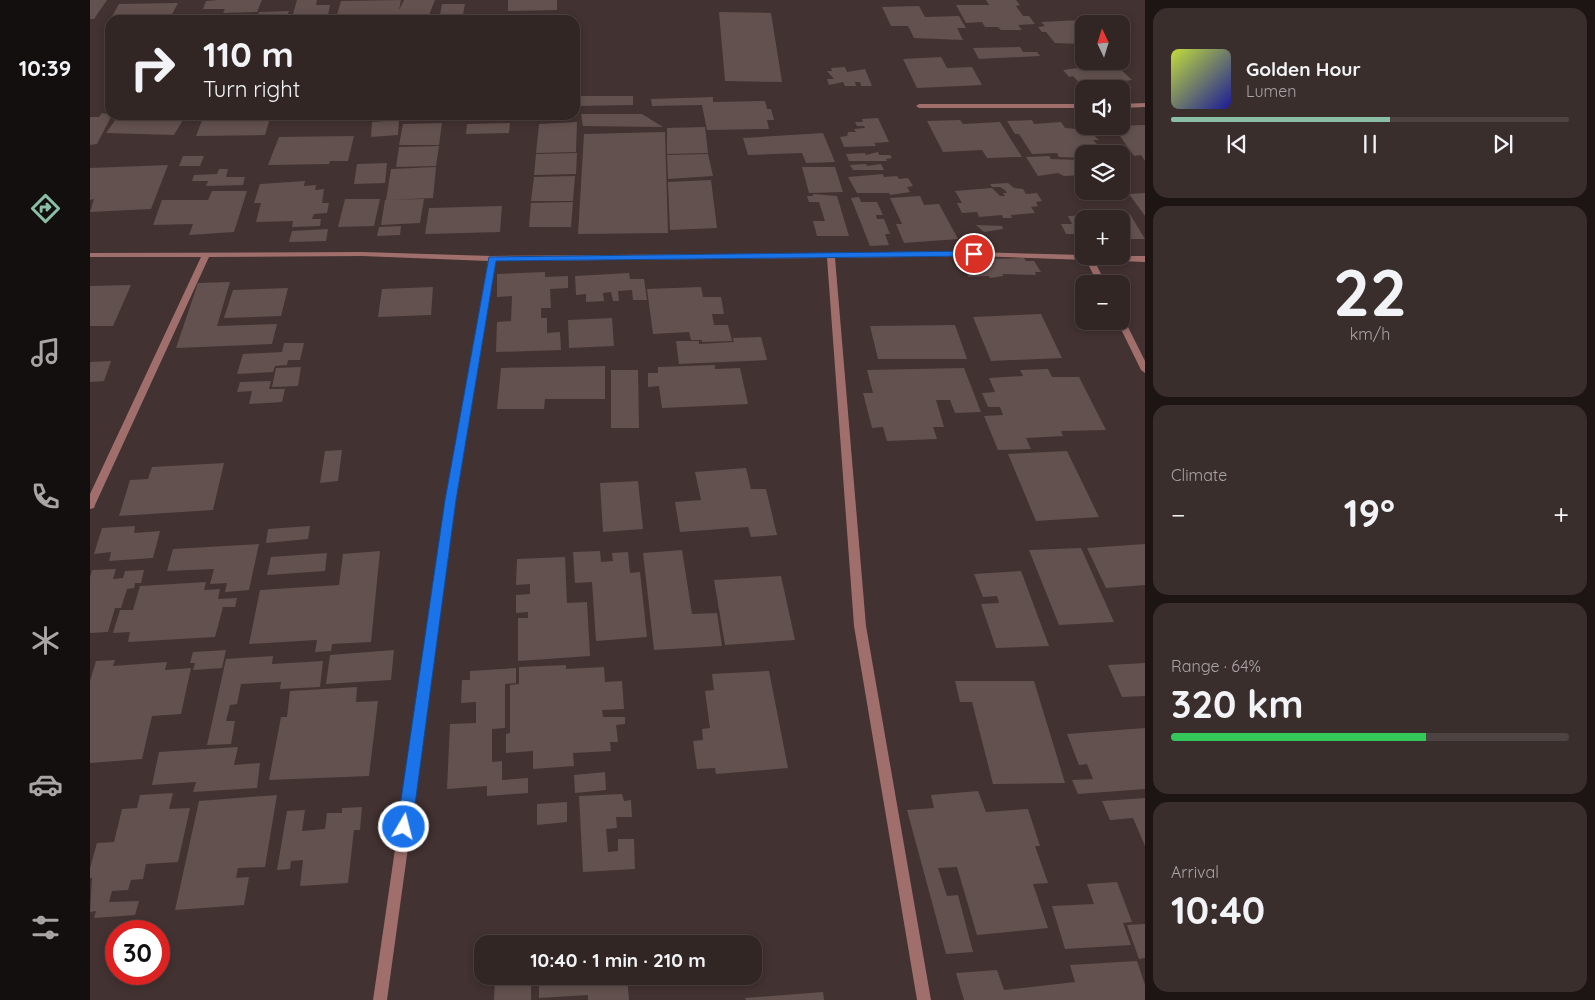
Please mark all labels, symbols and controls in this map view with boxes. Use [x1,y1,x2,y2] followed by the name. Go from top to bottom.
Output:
[1075,15,1130,70] north arrow
[1075,15,1130,330] map controls
[203,32,294,76] text: 110 m
[120,35,185,100] icon: right
[19,54,71,82] text: 10:39
[1246,57,1361,81] text: Golden Hour
[203,75,300,103] text: Turn right
[1075,80,1130,135] button: sound
[1246,81,1297,101] text: Lumen
[1223,130,1251,158] icon: previous
[1356,130,1384,158] icon: pause
[1489,130,1517,158] icon: next
[1075,145,1130,200] button: layers
[28,191,63,226] icon: directions
[1075,210,1130,265] button: +
[953,233,995,275] pin
[960,240,988,268] icon: arrive
[1333,251,1407,332] text: 22
[1075,275,1130,330] button: −
[1350,324,1390,344] text: km/h
[28,335,63,370] icon: music
[1171,465,1227,485] text: Climate
[28,479,63,514] icon: phone
[1344,489,1395,537] text: 19°
[1171,497,1186,532] text: −
[1553,497,1569,532] text: +
[28,623,63,658] icon: climate
[1171,656,1261,676] text: Range · 64%
[1171,680,1304,728] text: 320 km
[28,767,63,802] icon: car
[377,800,429,852] position arrow
[1171,862,1219,882] text: Arrival
[1171,886,1265,934] text: 10:40
[28,910,63,945] icon: filters
[105,920,170,985] speed limit sign: 30
[530,948,706,972] text: 10:40 · 1 min · 210 m

